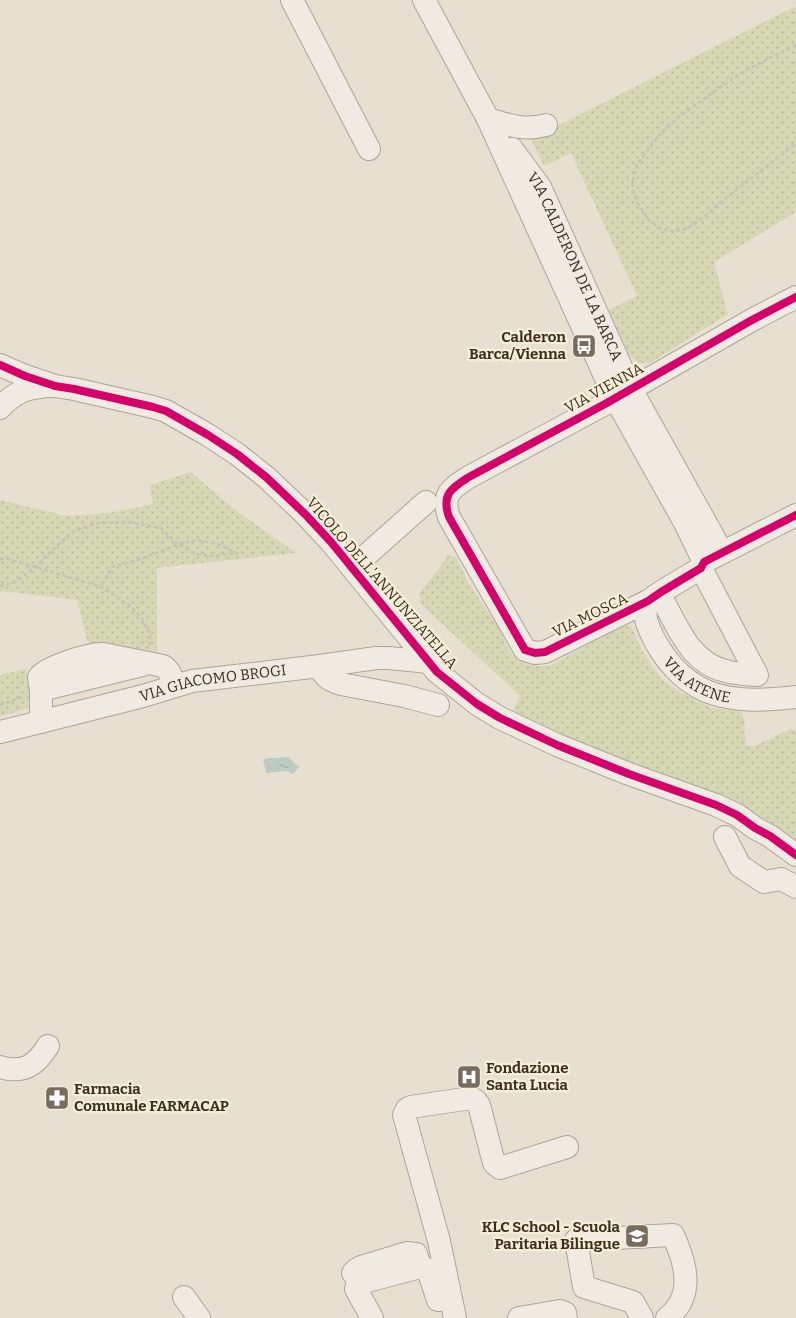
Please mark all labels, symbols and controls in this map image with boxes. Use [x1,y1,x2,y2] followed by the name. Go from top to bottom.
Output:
[523,169,626,364] street label: VIA CALDERON DE LA BARCA
[469,328,567,363] place label: Calderon Barca/Vienna
[571,333,597,359] bus stop icon: Calderon Barca/Vienna
[562,359,647,417] street label: VIA VIENNA
[303,494,462,673] street label: VICOLO DELL'ANNUNZIATELLA
[549,589,631,641] street label: VIA MOSCA
[660,653,732,707] street label: VIA ATENE
[137,661,287,706] street label: VIA GIACOMO BROGI
[486,1059,569,1094] place label: Fondazione Santa Lucia
[456,1064,482,1090] hospital icon: Fondazione Santa Lucia
[74,1080,229,1115] place label: Farmacia Comunale FARMACAP
[44,1085,70,1111] pharmacy icon: Farmacia Comunale FARMACAP
[482,1218,621,1253] place label: KLC School - Scuola Paritaria Bilingue
[624,1223,650,1249] school or university icon: KLC School - Scuola Paritaria Bilingue

